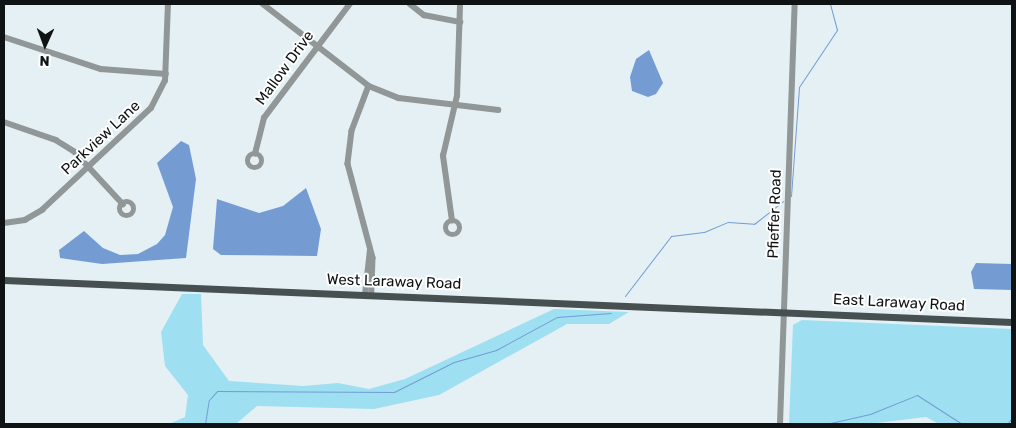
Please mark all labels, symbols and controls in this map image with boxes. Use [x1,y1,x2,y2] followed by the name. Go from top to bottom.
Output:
[20,20,70,70] north arrow
[252,27,318,109] street label: Mallow Drive
[39,52,50,69] text: N
[58,97,144,179] street label: Parkview Lane
[764,169,786,259] street label: Pfieffer Road
[326,271,462,293] street label: West Laraway Road
[832,291,966,315] street label: East Laraway Road

